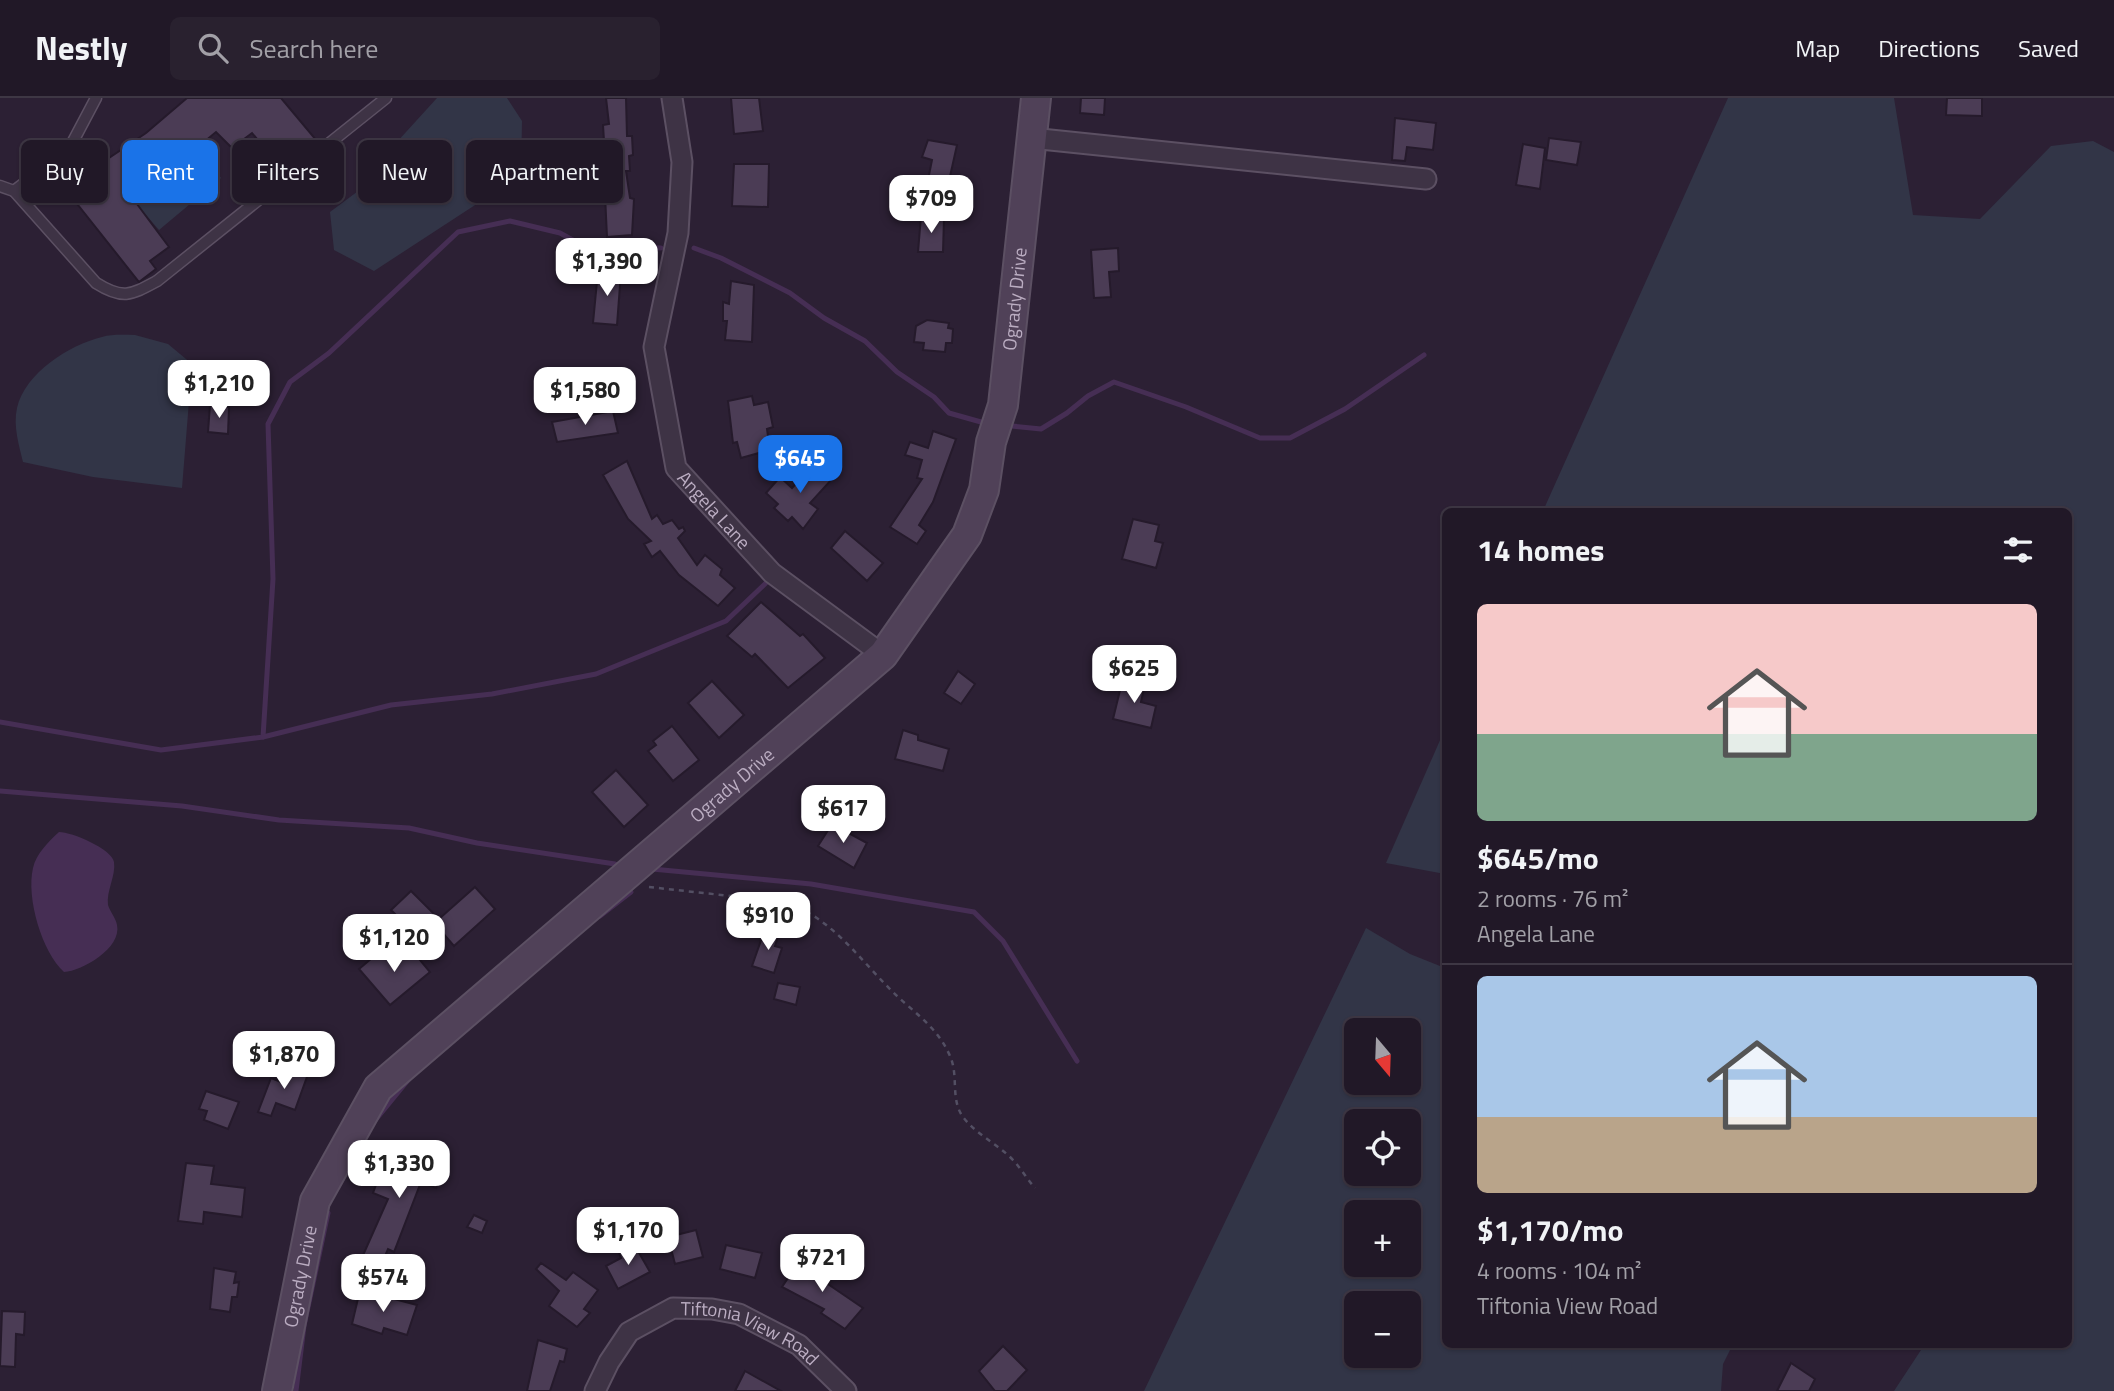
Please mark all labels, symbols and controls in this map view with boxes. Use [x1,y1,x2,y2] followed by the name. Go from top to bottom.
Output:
[170,17,660,80] search box
[35,23,128,73] text: Nestly
[194,29,232,67] icon: search
[250,29,378,68] text: Search here
[1795,30,1840,66] text: Map
[1878,30,1980,66] text: Directions
[2018,30,2079,66] text: Saved
[21,140,108,203] chip: Buy
[122,140,218,203] chip: Rent
[232,140,344,203] chip: Filters
[358,140,452,203] chip: New
[466,140,623,203] chip: Apartment
[890,176,972,235] pin: $709
[905,180,957,215] text: $709
[550,238,664,298] pin: $1,390
[572,243,642,278] text: $1,390
[994,246,1034,352] street label: Ogrady Drive
[162,360,276,420] pin: $1,210
[184,365,254,400] text: $1,210
[528,368,642,427] pin: $1,580
[550,372,620,407] text: $1,580
[759,436,841,495] pin: $645
[774,440,826,475] text: $645
[671,464,758,555] street label: Angela Lane
[1477,527,1604,573] text: 14 homes
[1999,531,2037,569] icon: filters
[1093,646,1175,705] pin: $625
[1108,650,1160,685] text: $625
[1694,650,1820,776] icon: home
[683,740,780,829] street label: Ogrady Drive
[802,786,884,845] pin: $617
[817,790,869,825] text: $617
[1477,835,1599,881] text: $645/mo
[1477,881,1628,916] text: 2 rooms · 76 m²
[727,892,809,952] pin: $910
[742,897,794,932] text: $910
[337,914,451,974] pin: $1,120
[1477,916,1595,951] text: Angela Lane
[359,919,429,954] text: $1,120
[1344,1018,1421,1096] north arrow
[1344,1018,1421,1368] map controls
[1694,1022,1820,1148] icon: home
[227,1032,341,1091] pin: $1,870
[249,1036,319,1071] text: $1,870
[1344,1109,1421,1186] button: locate
[342,1140,456,1200] pin: $1,330
[364,1145,434,1180] text: $1,330
[1344,1200,1421,1277] button: +
[1477,1207,1623,1253] text: $1,170/mo
[571,1208,685,1267] pin: $1,170
[593,1212,663,1247] text: $1,170
[275,1223,324,1330] street label: Ogrady Drive
[781,1234,863,1294] pin: $721
[796,1239,848,1274] text: $721
[1477,1253,1641,1288] text: 4 rooms · 104 m²
[342,1254,424,1314] pin: $574
[357,1259,409,1294] text: $574
[1477,1288,1658,1323] text: Tiftonia View Road
[1344,1291,1421,1368] button: −
[680,1293,826,1371] street label: Tiftonia View Road

